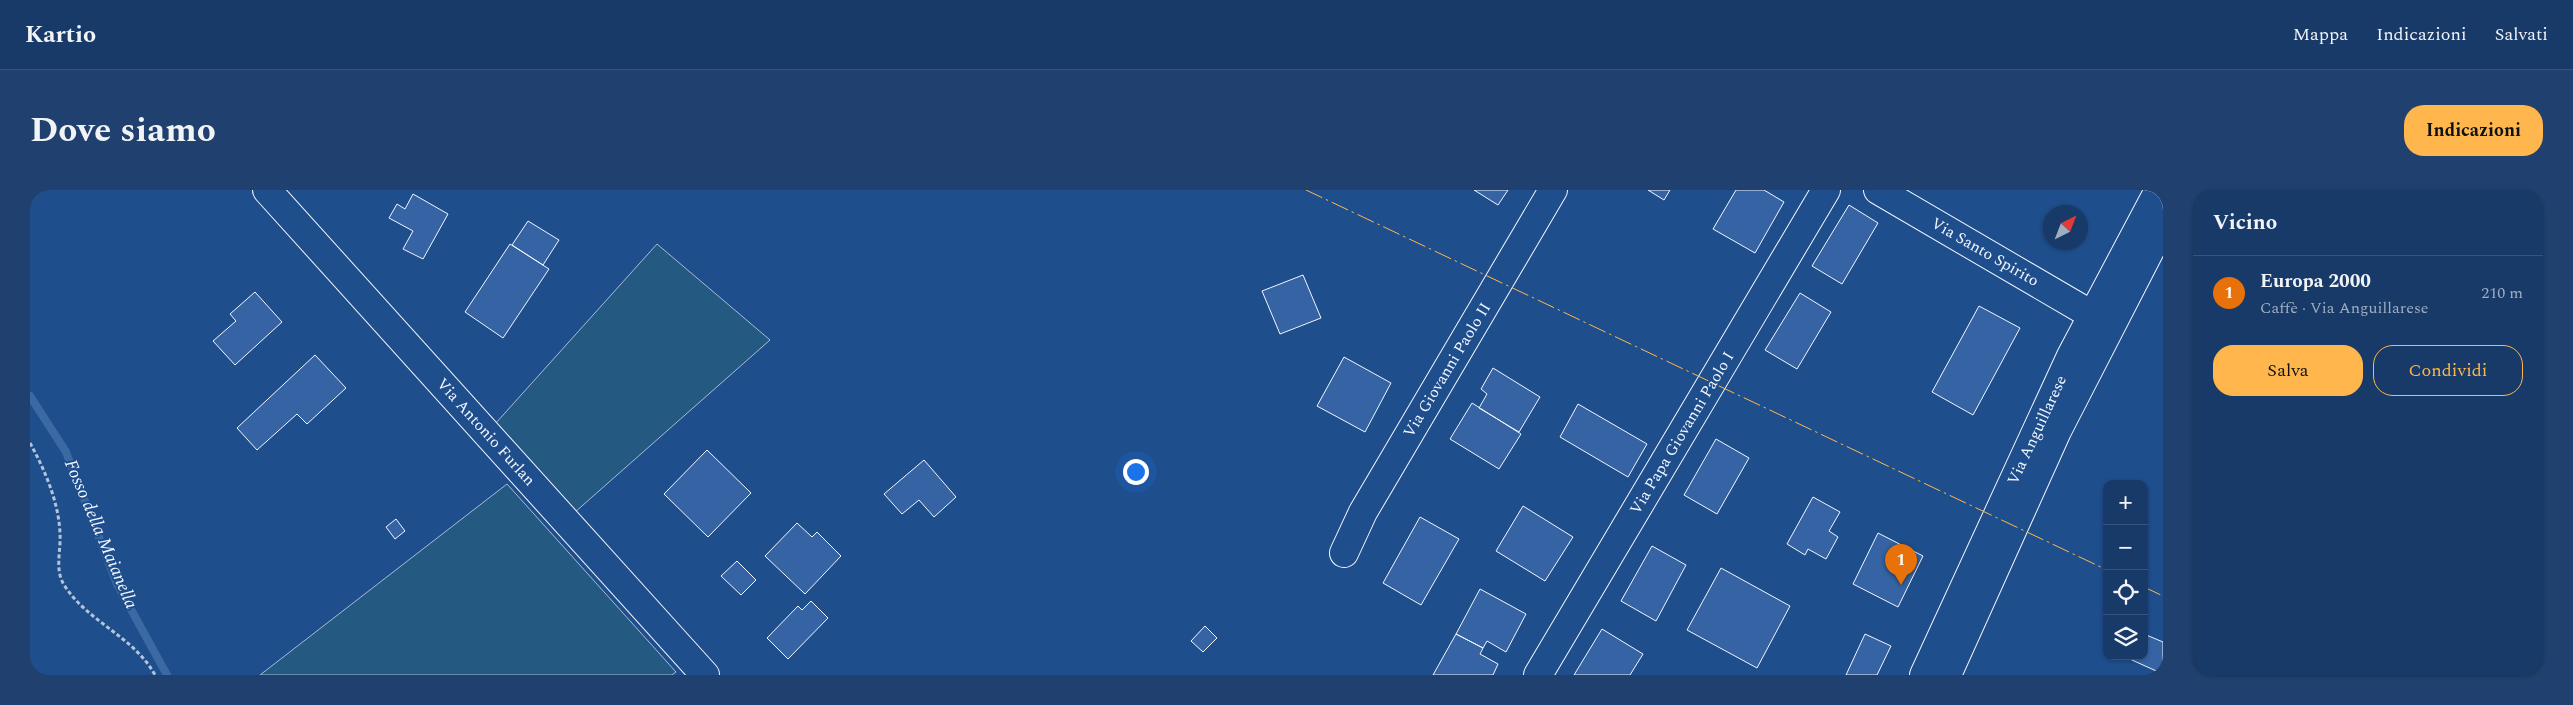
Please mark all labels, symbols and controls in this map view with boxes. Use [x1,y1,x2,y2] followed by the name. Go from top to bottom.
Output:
[25,17,96,53] text: Kartio
[2293,21,2348,48] text: Mappa
[2376,21,2467,48] text: Indicazioni
[2495,21,2548,48] text: Salvati
[30,104,216,157] text: Dove siamo
[2404,105,2543,156] button: Indicazioni
[2043,205,2088,250] north arrow
[2213,207,2277,239] text: Vicino
[1927,211,2043,293] street label: Via Santo Spirito
[2260,267,2371,296] text: Europa 2000
[2225,281,2233,305] text: 1
[2481,281,2523,305] text: 210 m
[2260,296,2429,320] text: Caffè · Via Anguillarese
[1397,298,1497,442] street label: Via Giovanni Paolo II
[2213,345,2363,396] button: Salva
[2373,345,2523,396] button: Condividi
[1624,347,1740,519] street label: Via Papa Giovanni Paolo I
[2001,371,2073,489] street label: Via Anguillarese
[431,373,541,491] street label: Via Antonio Furlan
[57,455,145,613] water label: Fosso della Maianella
[1123,459,1149,485] your location
[2103,480,2148,660] map controls
[2103,480,2148,525] button: +
[2103,525,2148,570] button: −
[1885,544,1917,585] pin: 1
[2103,570,2148,615] button: locate
[2103,615,2148,660] button: layers

